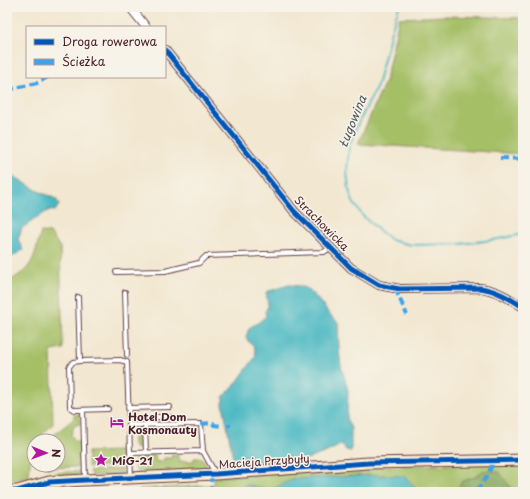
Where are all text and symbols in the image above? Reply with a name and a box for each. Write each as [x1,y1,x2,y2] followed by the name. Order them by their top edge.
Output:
[26,26,166,78] legend
[62,32,158,50] text: Droga rowerowa
[62,52,106,70] text: Ścieżka
[334,92,371,149] water label: Ługowina
[291,192,353,254] street label: Strachowicka
[128,408,197,438] place label: Hotel Dom Kosmonauty
[109,414,125,430] hotel icon: Hotel Dom Kosmonauty
[26,433,66,473] north arrow
[48,449,65,458] text: N
[218,449,310,473] street label: Macieja Przybyły
[93,452,109,468] place icon: MiG-21
[112,452,153,469] place label: MiG-21

